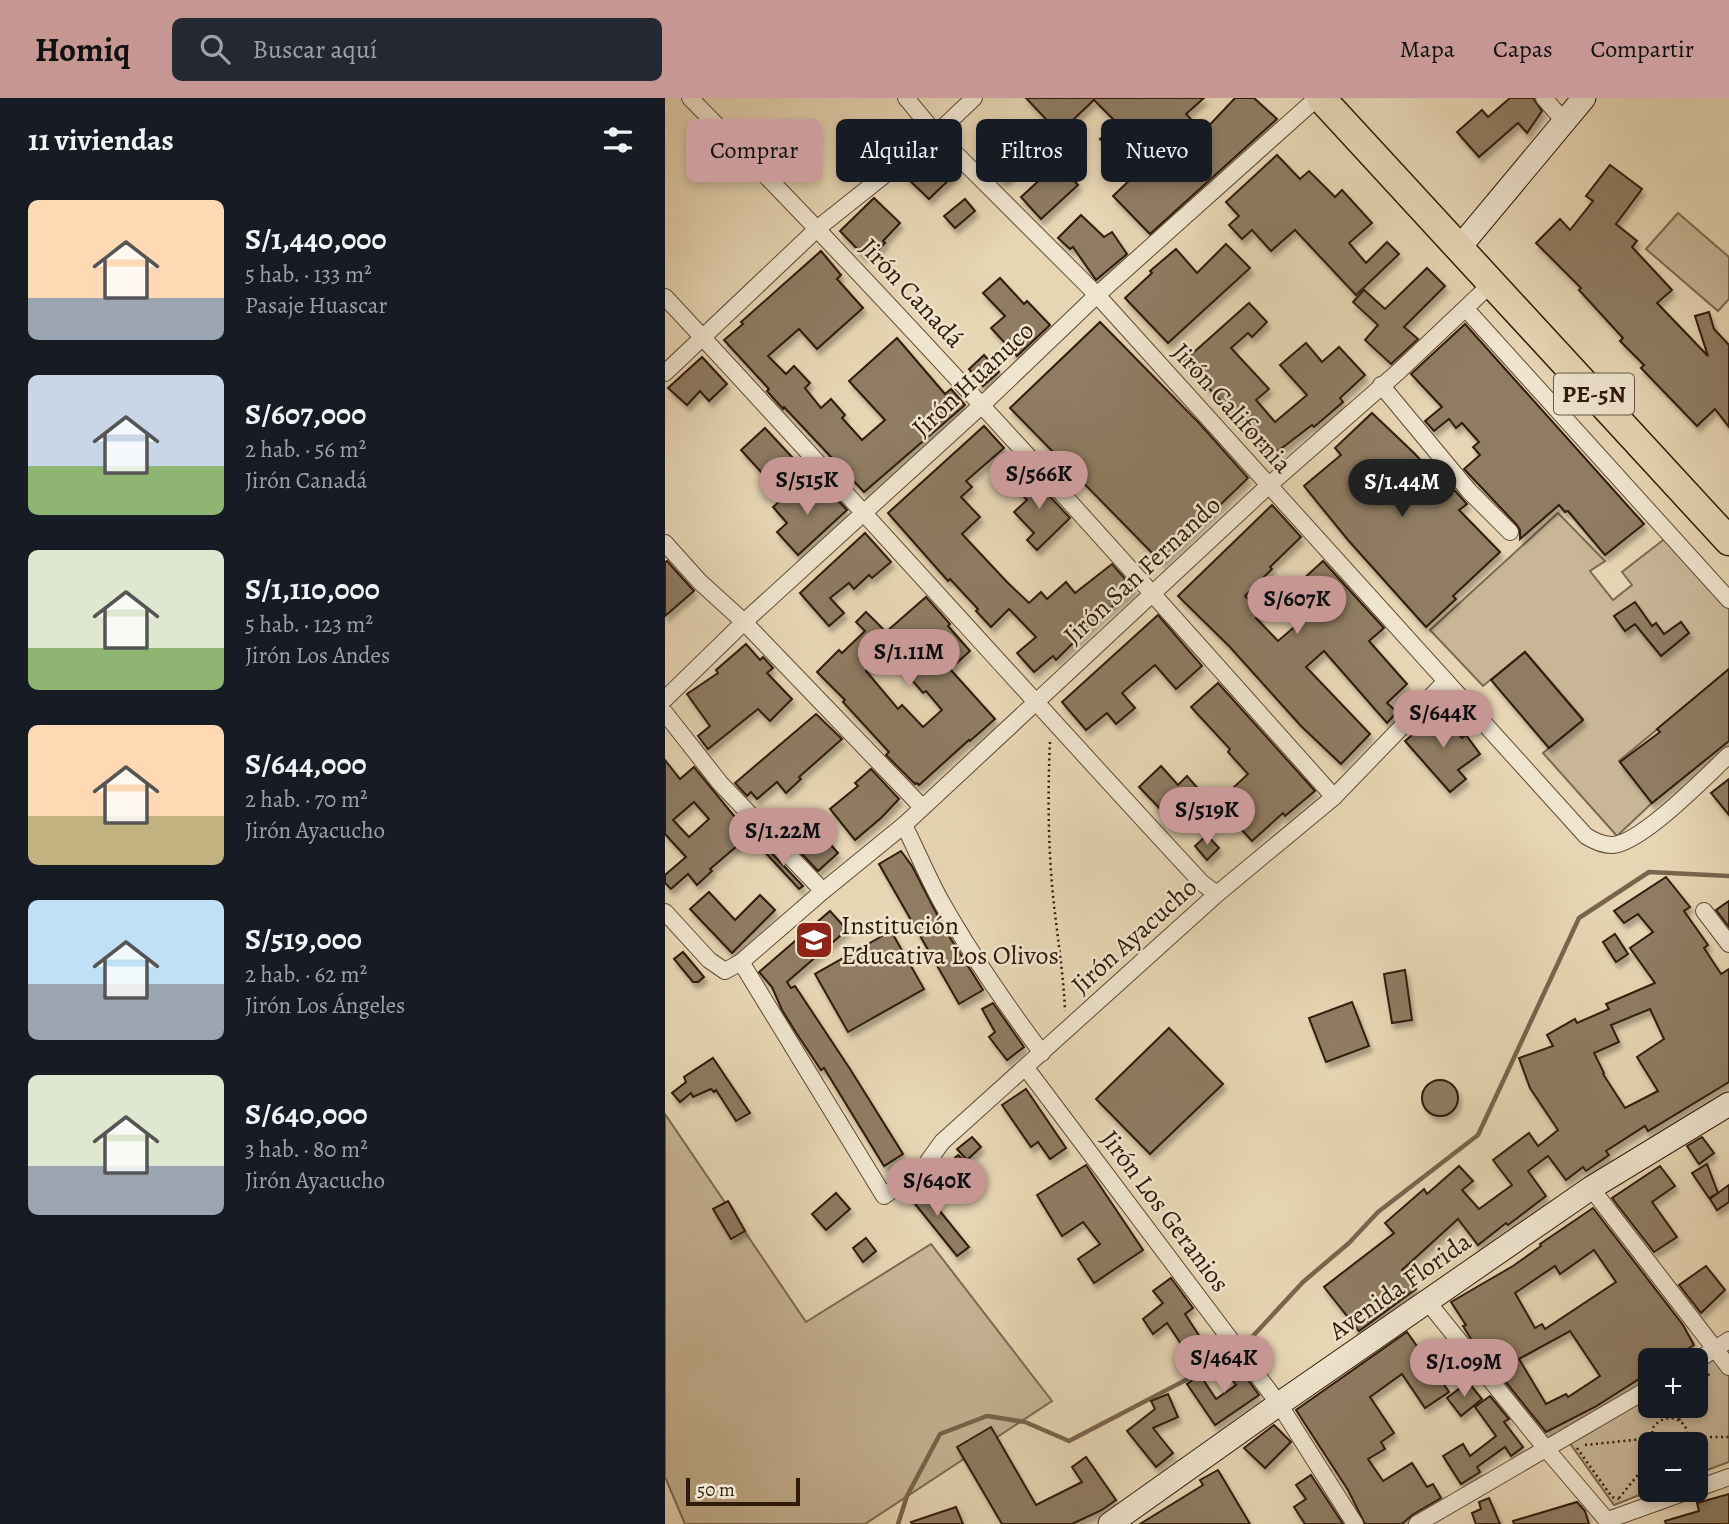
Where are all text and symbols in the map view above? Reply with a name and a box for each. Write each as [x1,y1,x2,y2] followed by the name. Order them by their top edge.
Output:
[172,18,662,81] search box
[35,27,130,72] text: Homiq
[196,30,234,68] icon: search
[252,32,377,67] text: Buscar aquí
[1400,33,1455,65] text: Mapa
[1493,33,1553,65] text: Capas
[1591,33,1694,65] text: Compartir
[686,119,822,182] chip: Comprar
[836,119,962,182] chip: Alquilar
[976,119,1087,182] chip: Filtros
[1101,119,1212,182] chip: Nuevo
[28,120,174,160] text: 11 viviendas
[599,121,637,159] icon: filters
[245,219,386,259] text: S/1,440,000
[84,228,168,312] icon: home
[852,231,972,355] street label: Jirón Canadá
[245,259,372,290] text: 5 hab. · 133 m²
[245,290,387,321] text: Pasaje Huascar
[904,313,1042,445] street label: Jirón Huanuco
[1164,335,1300,481] street label: Jirón California
[1554,374,1634,414] road number: PE-5N
[245,394,366,434] text: S/607,000
[84,403,168,487] icon: home
[245,434,366,465] text: 2 hab. · 56 m²
[982,452,1096,511] pin: S/566K
[750,458,864,517] pin: S/515K
[1006,458,1072,489] text: S/566K
[1337,460,1467,519] pin: S/1.44M
[776,464,838,495] text: S/515K
[245,465,367,496] text: Jirón Canadá
[1364,466,1440,497] text: S/1.44M
[1056,488,1228,652] street label: Jirón San Fernando
[245,569,380,609] text: S/1,110,000
[1240,576,1354,636] pin: S/607K
[84,578,168,662] icon: home
[1263,583,1331,614] text: S/607K
[245,609,373,640] text: 5 hab. · 123 m²
[844,630,974,689] pin: S/1.11M
[874,636,944,667] text: S/1.11M
[245,640,390,671] text: Jirón Los Andes
[1386,690,1500,750] pin: S/644K
[1409,697,1477,728] text: S/644K
[245,744,367,784] text: S/644,000
[84,753,168,837] icon: home
[245,784,368,815] text: 2 hab. · 70 m²
[1150,788,1264,847] pin: S/519K
[1175,794,1239,825] text: S/519K
[718,808,848,868] pin: S/1.22M
[245,815,385,846] text: Jirón Ayacucho
[745,815,821,846] text: S/1.22M
[1063,870,1205,1002] street label: Jirón Ayacucho
[841,908,1059,973] place label: Institución Educativa Los Olivos
[245,919,362,959] text: S/519,000
[793,919,835,961] school or university icon: Institución Educativa Los Olivos
[84,928,168,1012] icon: home
[245,959,367,990] text: 2 hab. · 62 m²
[245,990,405,1021] text: Jirón Los Ángeles
[245,1094,368,1134] text: S/640,000
[84,1103,168,1187] icon: home
[1093,1123,1237,1299] street label: Jirón Los Geranios
[245,1134,368,1165] text: 3 hab. · 80 m²
[880,1158,994,1218] pin: S/640K
[245,1165,385,1196] text: Jirón Ayacucho
[903,1165,971,1196] text: S/640K
[1321,1224,1478,1349] street label: Avenida Florida
[1167,1336,1281,1395] pin: S/464K
[1399,1340,1529,1399] pin: S/1.09M
[1190,1342,1258,1373] text: S/464K
[1426,1346,1502,1377] text: S/1.09M
[1638,1348,1708,1502] map controls
[1638,1348,1708,1418] button: +
[1638,1432,1708,1502] button: −
[686,1475,800,1507] scale bar
[697,1477,735,1503] text: 50 m

